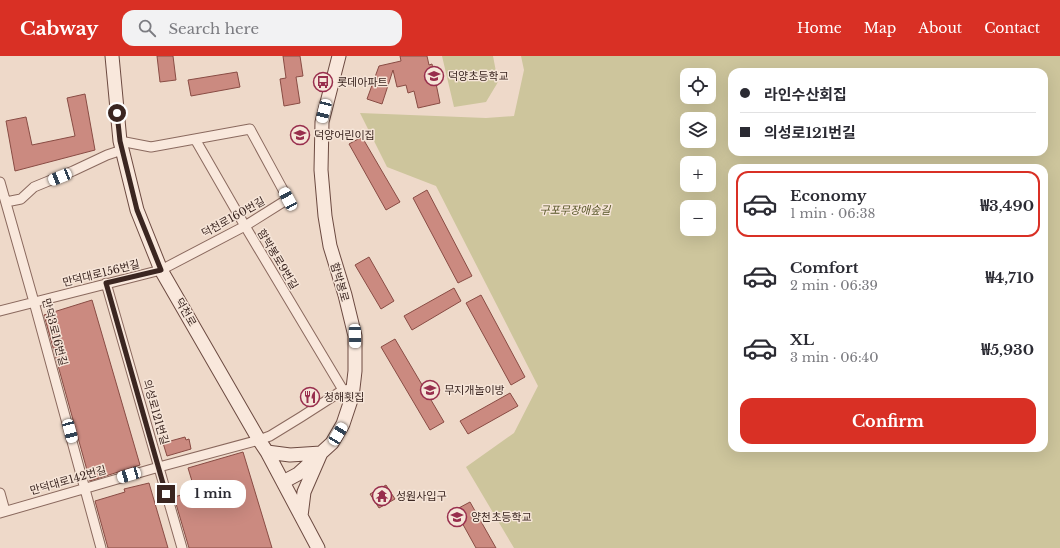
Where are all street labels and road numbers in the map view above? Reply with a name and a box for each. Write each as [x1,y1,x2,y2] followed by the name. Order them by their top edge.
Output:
[199,194,267,240] street label: 덕천로160번길
[255,226,301,292] street label: 함박봉로9번길
[61,257,141,289] street label: 만덕대로156번길
[328,261,352,303] street label: 함박봉로
[172,295,200,329] street label: 덕천로
[39,297,71,367] street label: 만덕3로16번길
[140,378,172,446] street label: 의성로121번길
[28,462,108,498] street label: 만덕대로142번길

